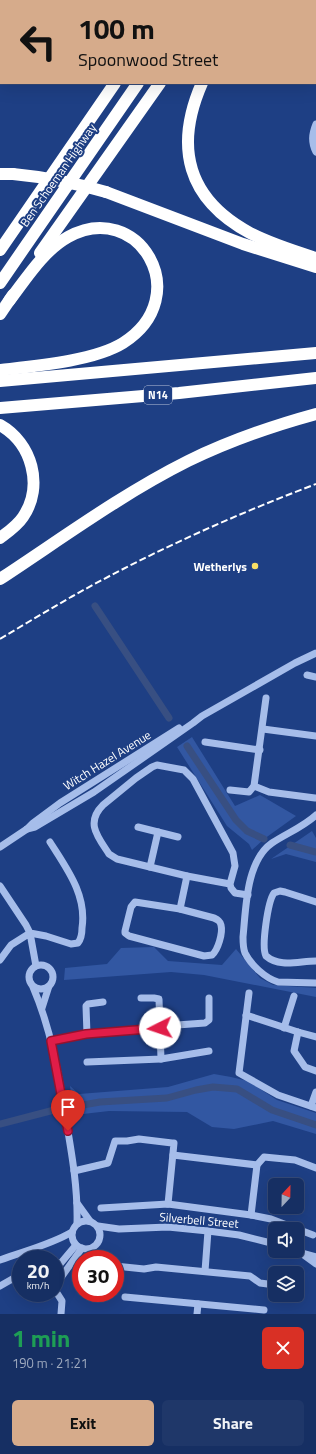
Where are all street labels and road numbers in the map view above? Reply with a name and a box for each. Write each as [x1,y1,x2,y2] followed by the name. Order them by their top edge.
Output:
[15,119,101,231] street label: Ben Schoeman Highway
[144,386,172,404] road number: N14
[59,725,155,795] street label: Witch Hazel Avenue
[159,1207,240,1233] street label: Silverbell Street

